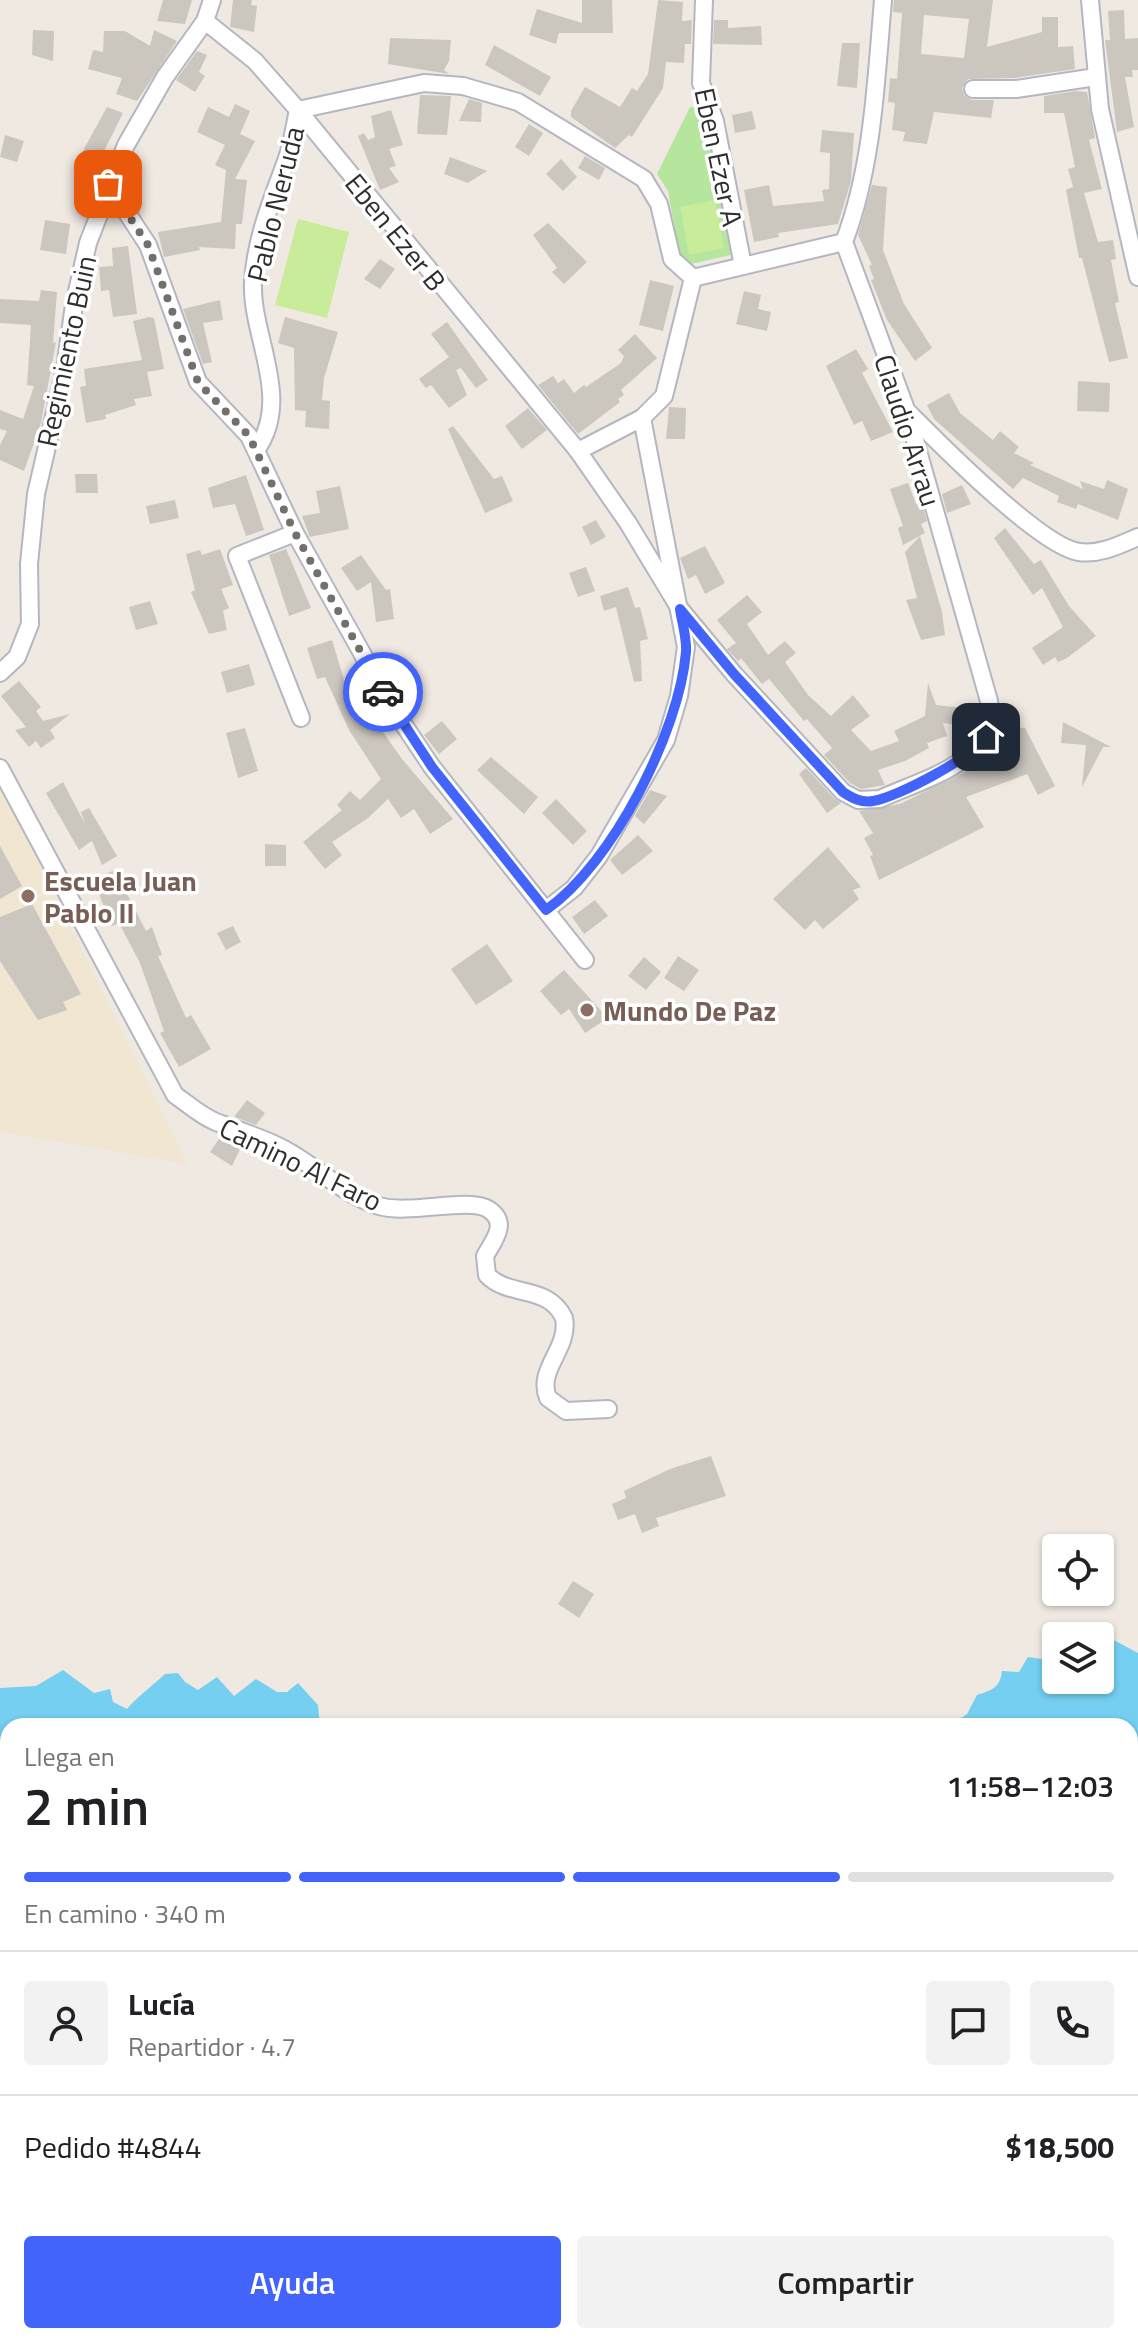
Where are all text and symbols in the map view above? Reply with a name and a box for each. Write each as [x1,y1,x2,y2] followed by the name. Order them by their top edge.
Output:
[683,84,755,230] street label: Eben Ezer A
[235,122,315,286] street label: Pablo Neruda
[74,150,142,218] pin
[86,162,130,206] icon: bag
[335,164,457,300] street label: Eben Ezer B
[25,251,107,451] street label: Regimiento Buin
[863,348,953,512] street label: Claudio Arrau
[343,652,423,732] courier
[361,670,405,714] icon: car
[952,703,1020,771] pin
[964,715,1008,759] icon: home
[44,859,197,934] place label: Escuela Juan Pablo II
[19,887,37,905] marker: Escuela Juan Pablo II
[603,989,776,1032] place label: Mundo De Paz
[578,1001,596,1019] marker: Mundo De Paz
[212,1106,390,1222] street label: Camino Al Faro
[1042,1534,1114,1694] map controls
[1042,1534,1114,1606] button: locate
[1042,1622,1114,1694] button: layers
[24,1737,115,1776] text: Llega en
[947,1763,1114,1809] text: 11:58–12:03
[24,1766,149,1845] text: 2 min
[24,1894,226,1933] text: En camino · 340 m
[24,1981,108,2065] button: person
[128,1981,195,2027] text: Lucía
[926,1981,1010,2065] button: chat
[1030,1981,1114,2065] button: phone
[128,2027,296,2066] text: Repartidor · 4.7
[24,2124,202,2170] text: Pedido #4844
[1005,2124,1114,2170] text: $18,500
[24,2236,561,2328] button: Ayuda
[577,2236,1114,2328] button: Compartir

